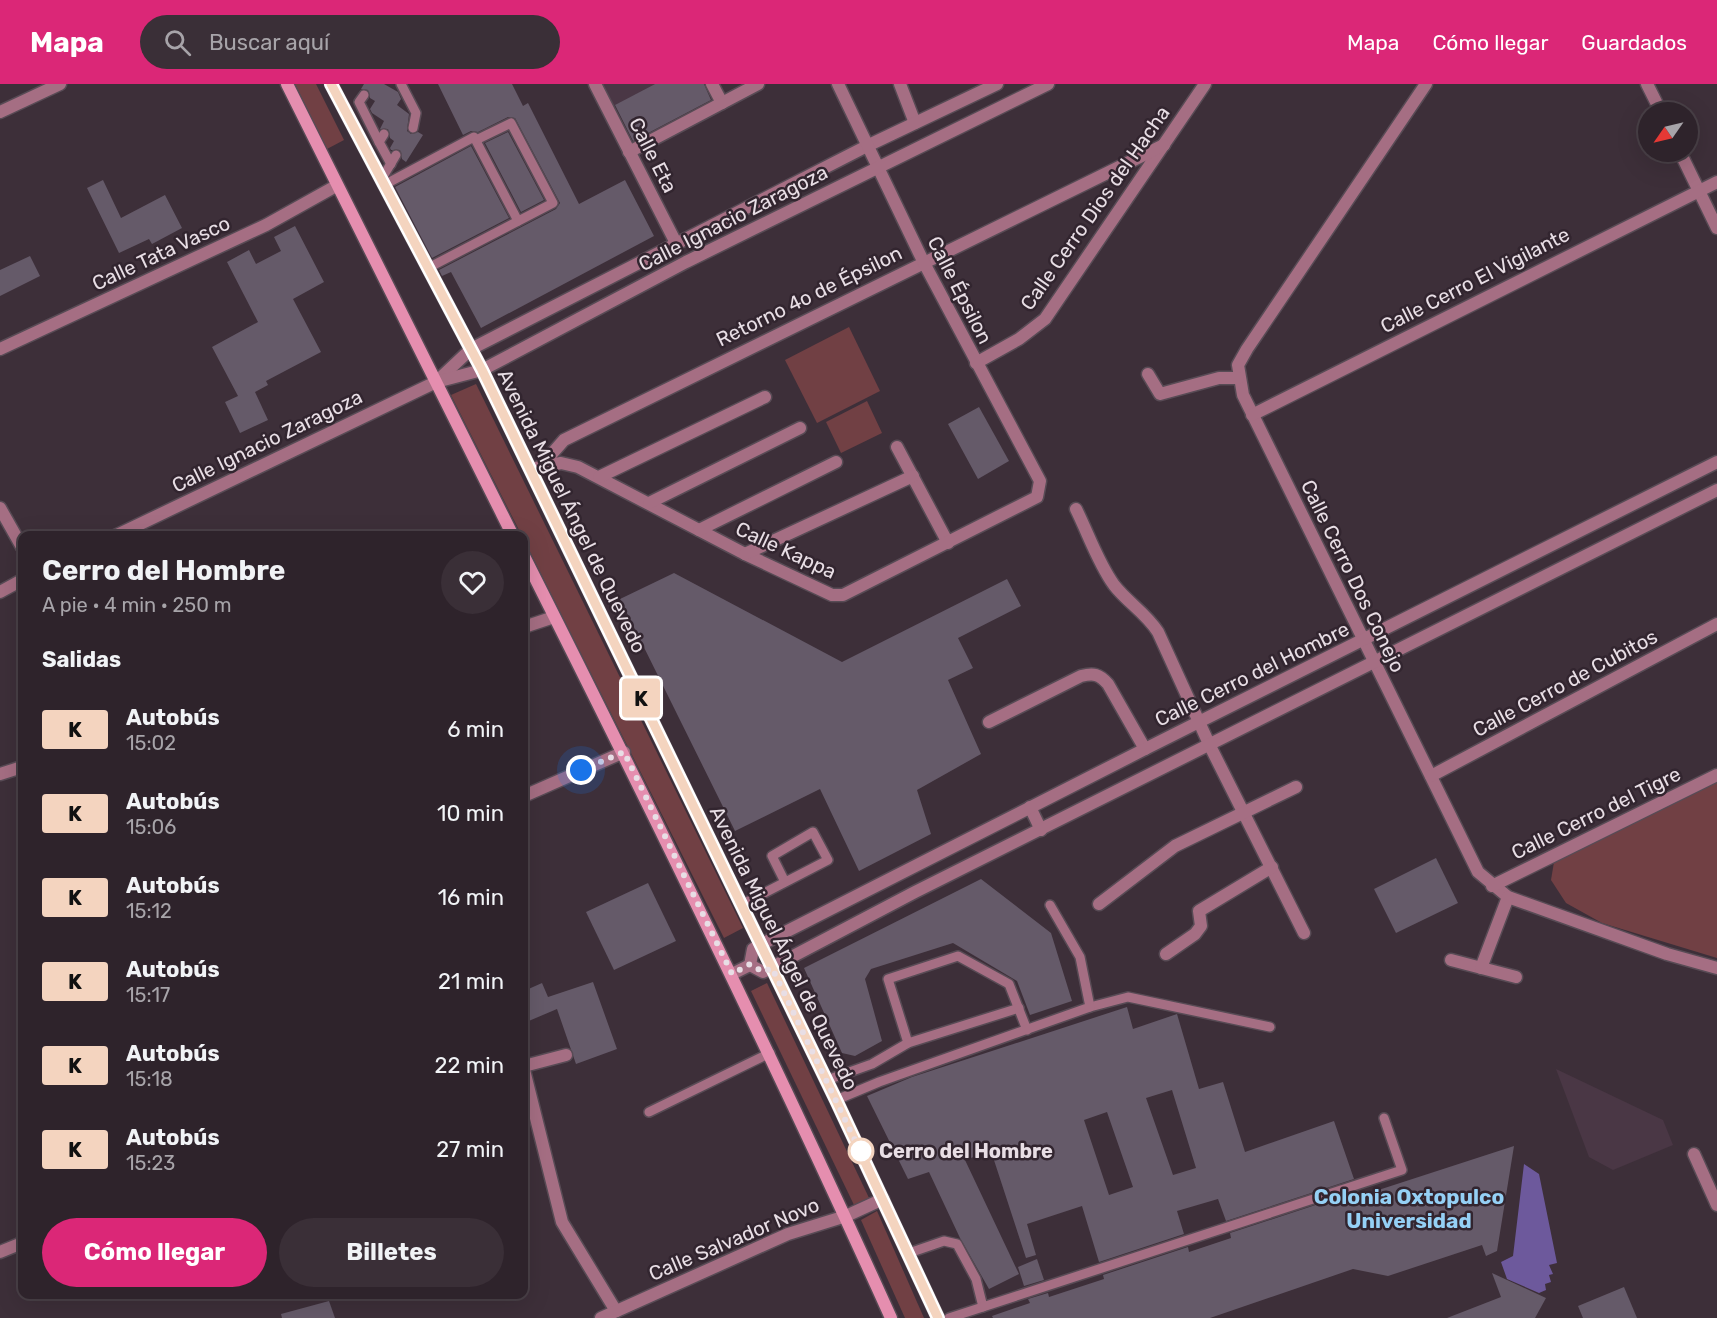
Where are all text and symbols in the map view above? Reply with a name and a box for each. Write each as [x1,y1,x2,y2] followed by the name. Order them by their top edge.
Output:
[140,15,560,69] search box
[30,26,104,59] text: Mapa
[161,26,194,59] icon: search
[209,29,329,56] text: Buscar aquí
[1347,30,1399,55] text: Mapa
[1432,30,1548,55] text: Cómo llegar
[1581,30,1687,55] text: Guardados
[1015,101,1175,315] street label: Calle Cerro Dios del Hacha
[1638,102,1698,162] north arrow
[1638,102,1698,162] map controls
[624,113,682,197] street label: Calle Eta
[634,160,832,276] street label: Calle Ignacio Zaragoza
[88,211,234,295] street label: Calle Tata Vasco
[1376,222,1574,338] street label: Calle Cerro El Vigilante
[923,232,997,348] street label: Calle Épsilon
[712,241,906,351] street label: Retorno 4o de Épsilon
[493,365,651,657] street label: Avenida Miguel Ángel de Quevedo
[168,384,366,498] street label: Calle Ignacio Zaragoza
[1296,476,1410,676] street label: Calle Cerro Dos Conejo
[732,516,840,584] street label: Calle Kappa
[441,551,504,614] button: heart
[42,554,285,587] text: Cerro del Hombre
[42,593,232,617] text: A pie · 4 min · 250 m
[1151,617,1353,731] street label: Calle Cerro del Hombre
[1469,624,1661,742] street label: Calle Cerro de Cubitos
[42,646,121,673] text: Salidas
[622,678,660,718] line badge: K
[634,686,648,711] text: K
[126,704,220,731] text: Autobús
[447,716,504,743] text: 6 min
[68,717,82,742] text: K
[126,731,176,755] text: 15:02
[566,755,596,785] your location
[1507,762,1685,864] street label: Calle Cerro del Tigre
[126,788,220,815] text: Autobús
[437,800,504,827] text: 10 min
[68,801,82,826] text: K
[705,802,863,1094] street label: Avenida Miguel Ángel de Quevedo
[126,815,176,839] text: 15:06
[126,872,220,899] text: Autobús
[438,884,504,911] text: 16 min
[68,885,82,910] text: K
[126,899,172,923] text: 15:12
[126,956,220,983] text: Autobús
[438,968,504,995] text: 21 min
[68,969,82,994] text: K
[126,983,170,1007] text: 15:17
[126,1040,220,1067] text: Autobús
[435,1052,504,1079] text: 22 min
[68,1053,82,1078] text: K
[126,1067,173,1091] text: 15:18
[126,1124,220,1151] text: Autobús
[436,1136,504,1163] text: 27 min
[68,1137,82,1162] text: K
[848,1138,874,1164] marker: Cerro del Hombre
[879,1139,1053,1163] place label: Cerro del Hombre
[126,1151,175,1175] text: 15:23
[1314,1184,1504,1233] district label: Colonia Oxtopulco Universidad
[645,1192,823,1286] street label: Calle Salvador Novo
[42,1218,267,1287] button: Cómo llegar
[279,1218,504,1287] button: Billetes

